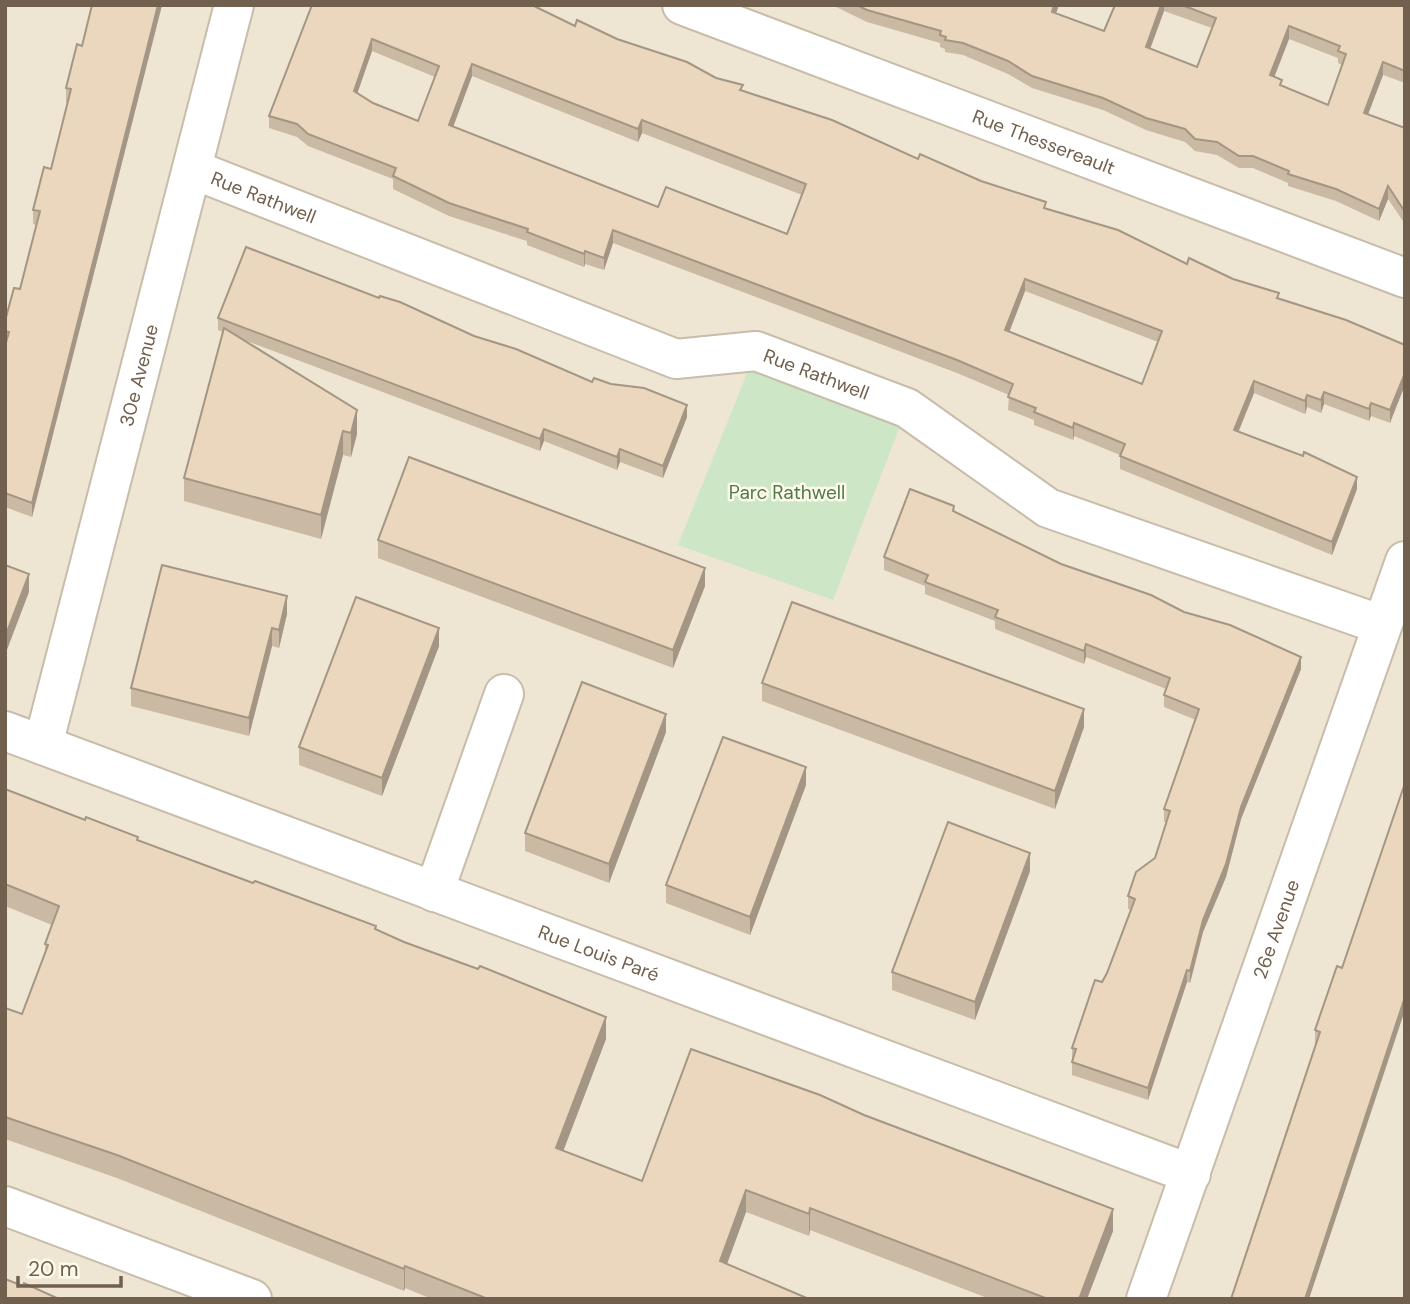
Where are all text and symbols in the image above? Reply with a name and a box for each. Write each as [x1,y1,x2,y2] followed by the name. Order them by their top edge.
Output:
[969,104,1119,180] street label: Rue Thessereault
[207,166,320,230] street label: Rue Rathwell
[114,321,164,429] street label: 30e Avenue
[760,343,873,406] street label: Rue Rathwell
[729,480,845,505] park label: Parc Rathwell
[1247,876,1305,982] street label: 26e Avenue
[535,919,663,987] street label: Rue Louis Paré
[18,1244,121,1288] scale bar
[28,1255,79,1283] text: 20 m

